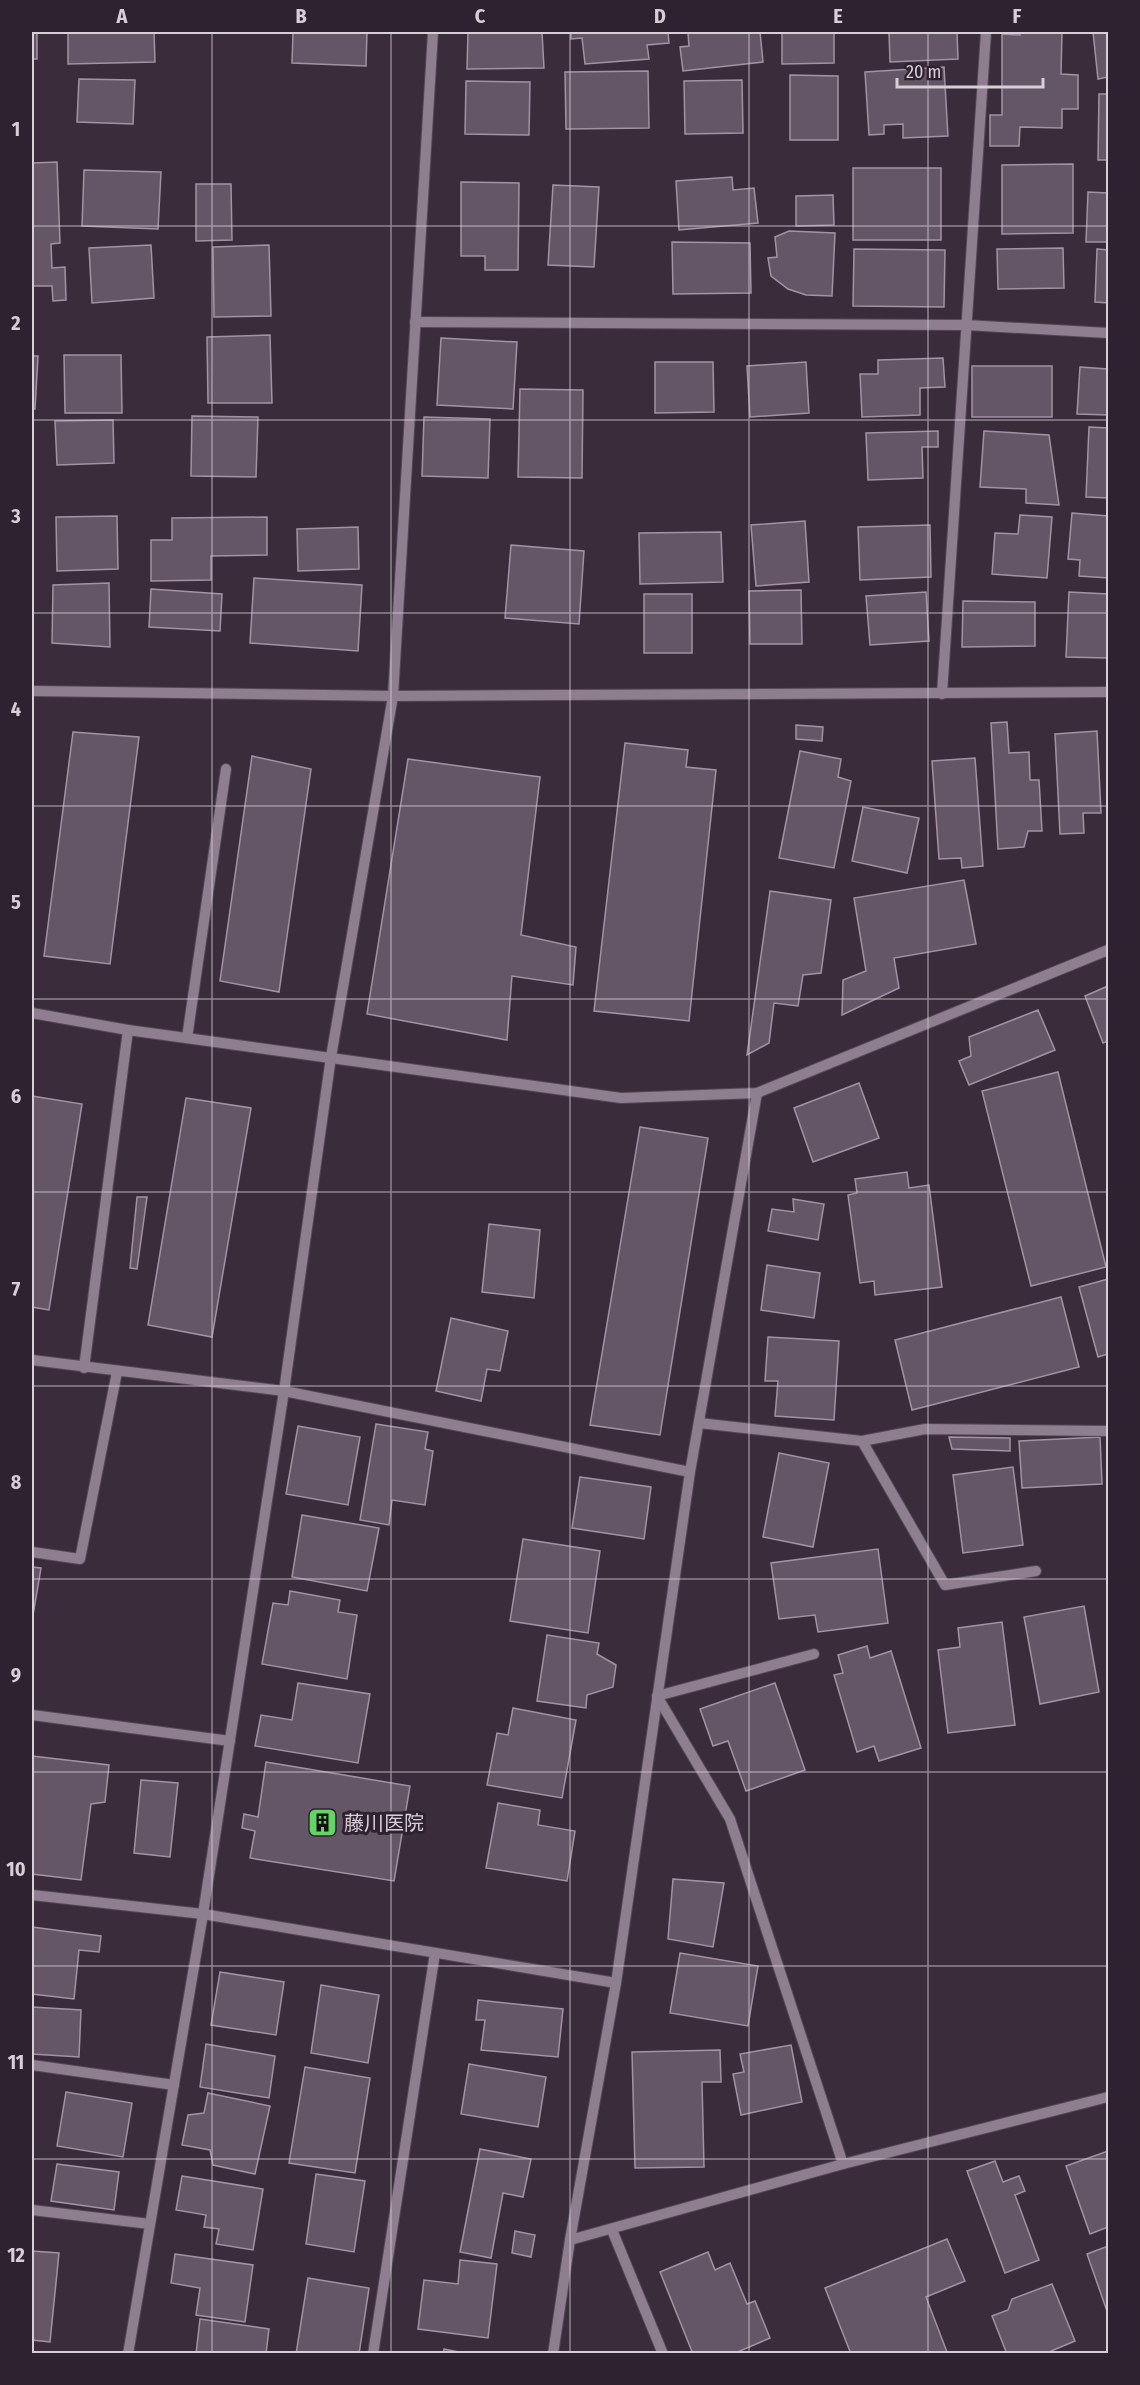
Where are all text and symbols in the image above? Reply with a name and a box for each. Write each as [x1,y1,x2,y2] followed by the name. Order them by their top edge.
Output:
[116,4,129,28] text: A
[295,4,307,28] text: B
[475,4,486,28] text: C
[654,4,666,28] text: D
[833,4,843,28] text: E
[1013,4,1022,28] text: F
[897,51,1042,89] scale bar
[906,61,941,83] text: 20 m
[12,117,20,141] text: 1
[10,311,21,335] text: 2
[10,504,21,528] text: 3
[11,697,21,721] text: 4
[11,890,21,914] text: 5
[11,1084,21,1108] text: 6
[12,1277,21,1301] text: 7
[11,1470,22,1494] text: 8
[11,1663,21,1687] text: 9
[307,1807,339,1839] building icon: 藤川医院
[344,1811,424,1835] place label: 藤川医院
[6,1857,26,1881] text: 10
[8,2050,24,2074] text: 11
[7,2243,25,2267] text: 12

